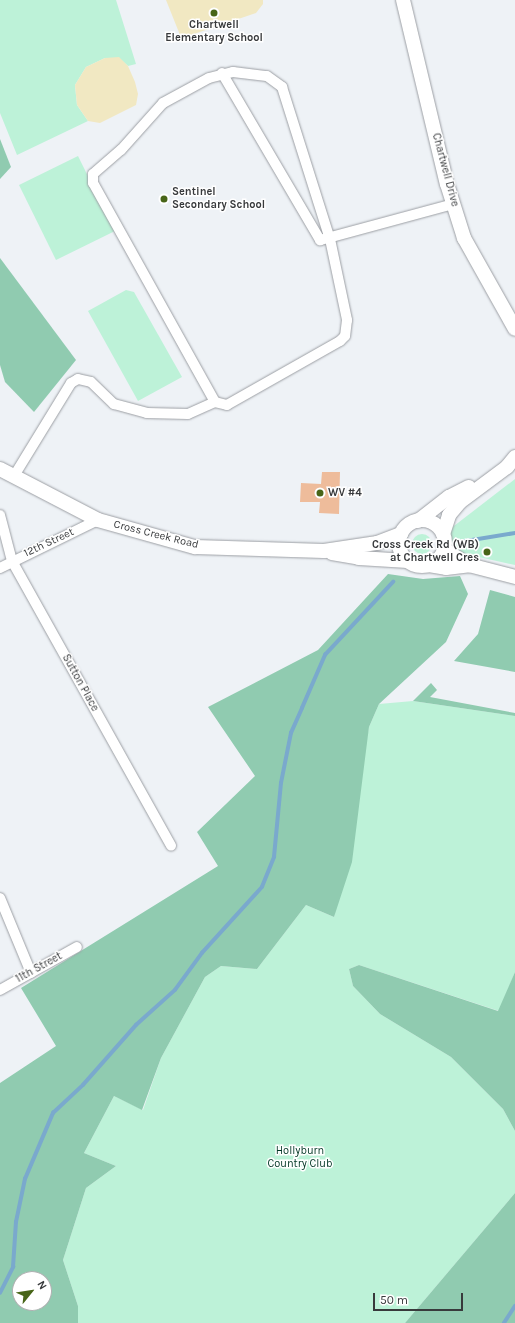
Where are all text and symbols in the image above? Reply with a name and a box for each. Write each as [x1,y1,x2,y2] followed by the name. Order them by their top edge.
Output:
[209,8,219,18] marker: Chartwell Elementary School
[165,19,263,45] place label: Chartwell Elementary School
[429,132,461,208] street label: Chartwell Drive
[172,186,265,212] place label: Sentinel Secondary School
[159,194,169,204] marker: Sentinel Secondary School
[328,486,362,500] place label: WV #4
[315,488,325,498] marker: WV #4
[112,518,200,552] street label: Cross Creek Road
[22,526,76,560] street label: 12th Street
[372,539,479,565] place label: Cross Creek Rd (WB) at Chartwell Cres
[482,547,492,557] marker: Cross Creek Rd (WB) at Chartwell Cres
[59,652,101,714] street label: Sutton Place
[14,950,64,986] street label: 11th Street
[268,1145,332,1171] park label: Hollyburn Country Club
[12,1271,52,1311] north arrow
[34,1279,50,1292] text: N
[375,1285,465,1311] scale bar
[380,1293,408,1307] text: 50 m

